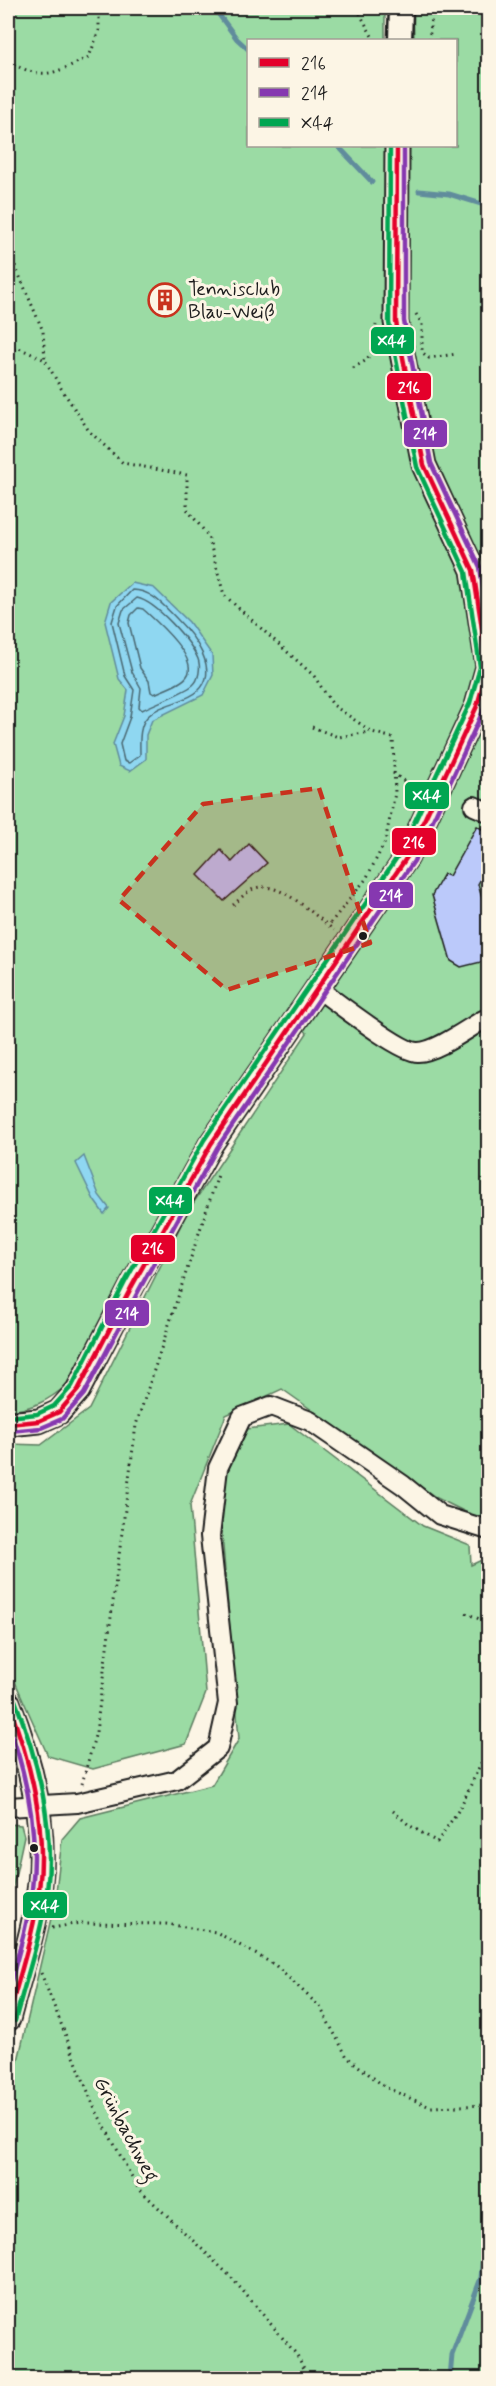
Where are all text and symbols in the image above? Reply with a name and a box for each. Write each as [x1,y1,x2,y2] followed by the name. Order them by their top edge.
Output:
[247,39,457,147] legend
[301,52,326,76] text: 216
[301,82,329,106] text: 214
[301,112,334,136] text: X44
[188,276,280,326] place label: Tennisclub Blau-Weiß
[147,282,183,318] building icon: Tennisclub Blau-Weiß
[370,326,415,355] line badge: X44
[377,331,407,352] text: X44
[386,372,432,401] line badge: 216
[398,378,421,399] text: 216
[403,419,448,448] line badge: 214
[413,424,438,445] text: 214
[404,781,450,810] line badge: X44
[412,786,442,807] text: X44
[391,827,437,856] line badge: 216
[403,833,426,854] text: 216
[368,881,414,909] line badge: 214
[379,886,404,907] text: 214
[357,930,369,942] unlabelled marker
[148,1186,193,1215] line badge: X44
[155,1191,185,1212] text: X44
[130,1234,176,1263] line badge: 216
[142,1239,165,1260] text: 216
[104,1299,150,1327] line badge: 214
[115,1304,140,1325] text: 214
[28,1842,40,1854] unlabelled marker
[22,1891,68,1919] line badge: X44
[30,1896,60,1917] text: X44
[85,2072,165,2188] street label: Grünbachweg

